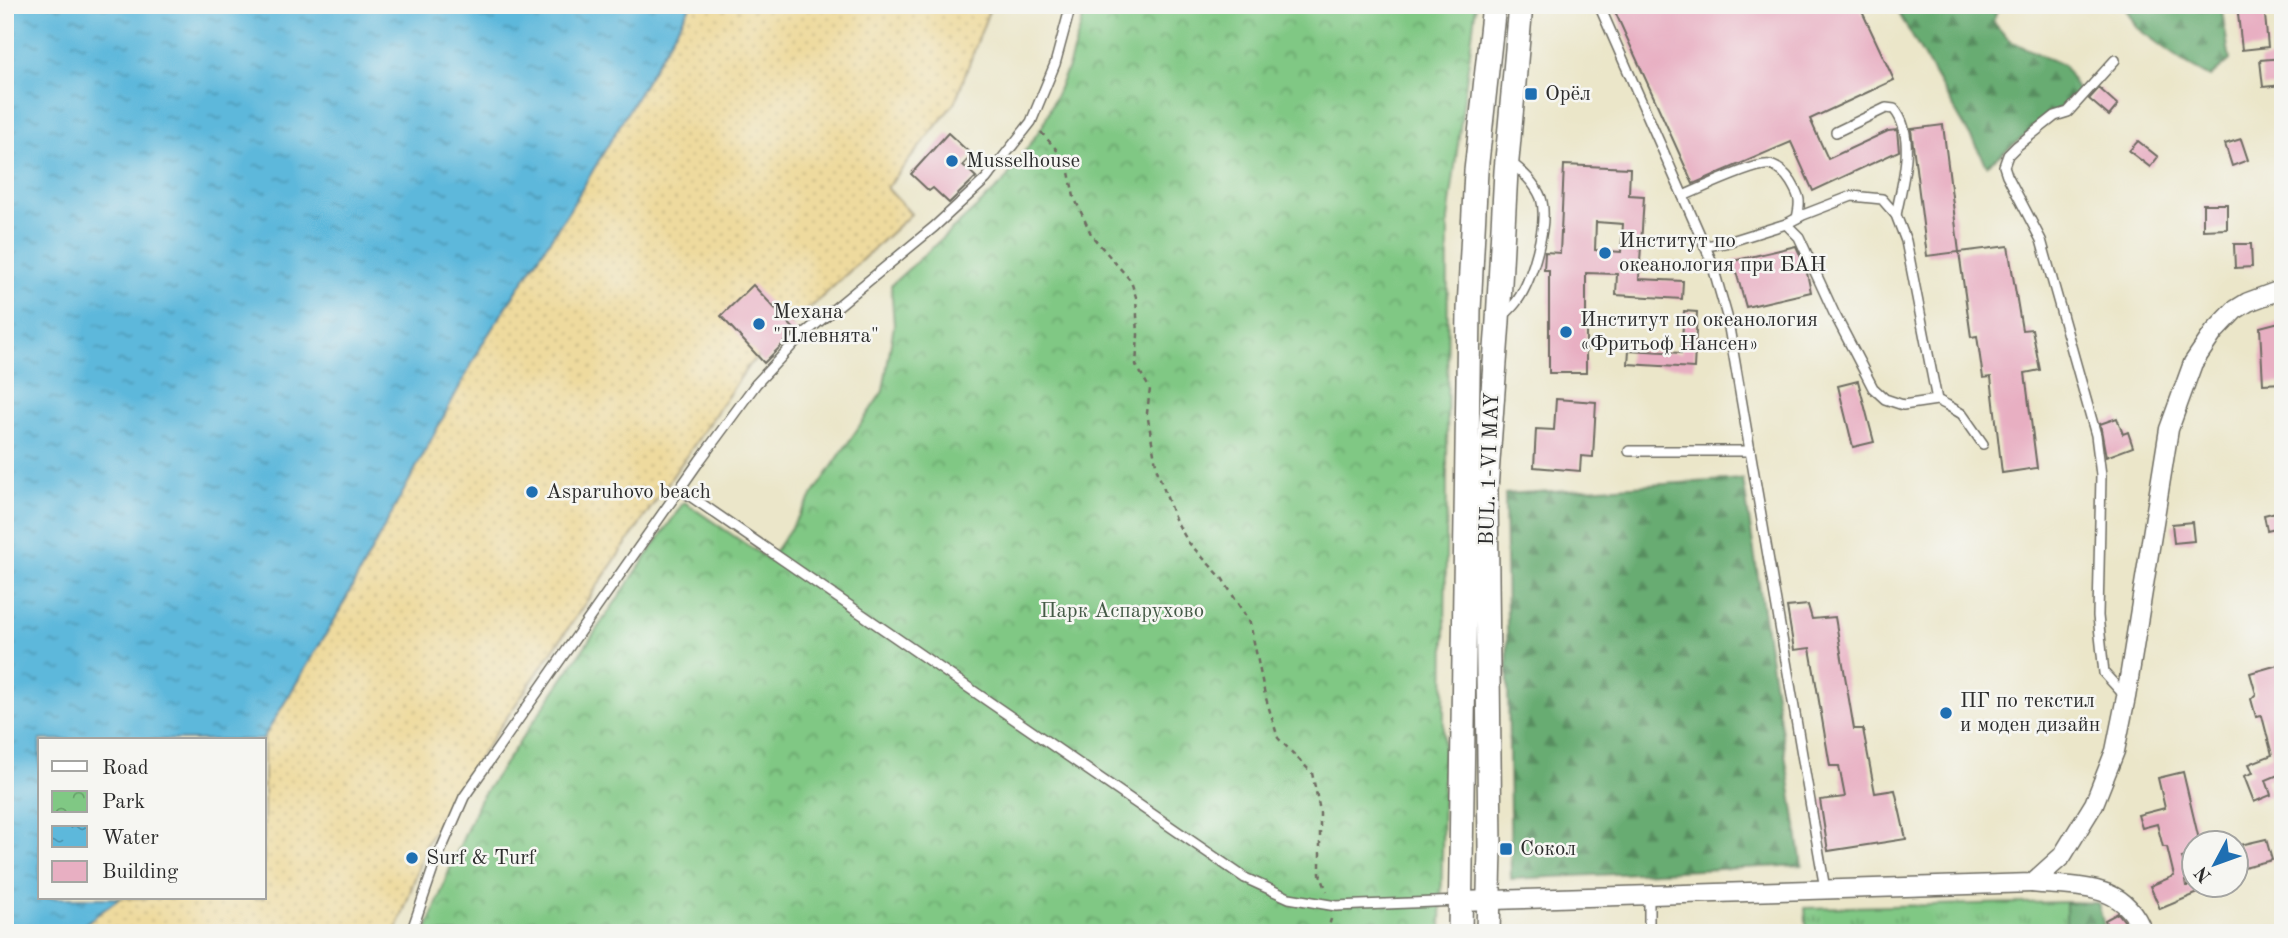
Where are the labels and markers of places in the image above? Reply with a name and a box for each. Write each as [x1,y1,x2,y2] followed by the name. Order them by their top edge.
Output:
[1545,84,1591,105] place label: Орёл
[1523,86,1539,102] marker: Орёл
[966,151,1080,172] place label: Musselhouse
[944,153,960,169] marker: Musselhouse
[1619,231,1826,276] place label: Институт по океанология при БАН
[1597,245,1613,261] marker: Институт по океанология при БАН
[773,302,879,347] place label: Механа "Плевнята"
[1580,310,1818,355] place label: Институт по океанология «Фритьоф Нансен»
[751,316,767,332] marker: Механа "Плевнята"
[1558,324,1574,340] marker: Институт по океанология «Фритьоф Нансен»
[546,482,711,503] place label: Asparuhovo beach
[524,484,540,500] marker: Asparuhovo beach
[1960,691,2100,736] place label: ПГ по текстил и моден дизайн
[1938,705,1954,721] marker: ПГ по текстил и моден дизайн
[1520,839,1576,860] place label: Сокол
[1498,841,1514,857] marker: Сокол
[426,848,537,869] place label: Surf & Turf
[404,850,420,866] marker: Surf & Turf

